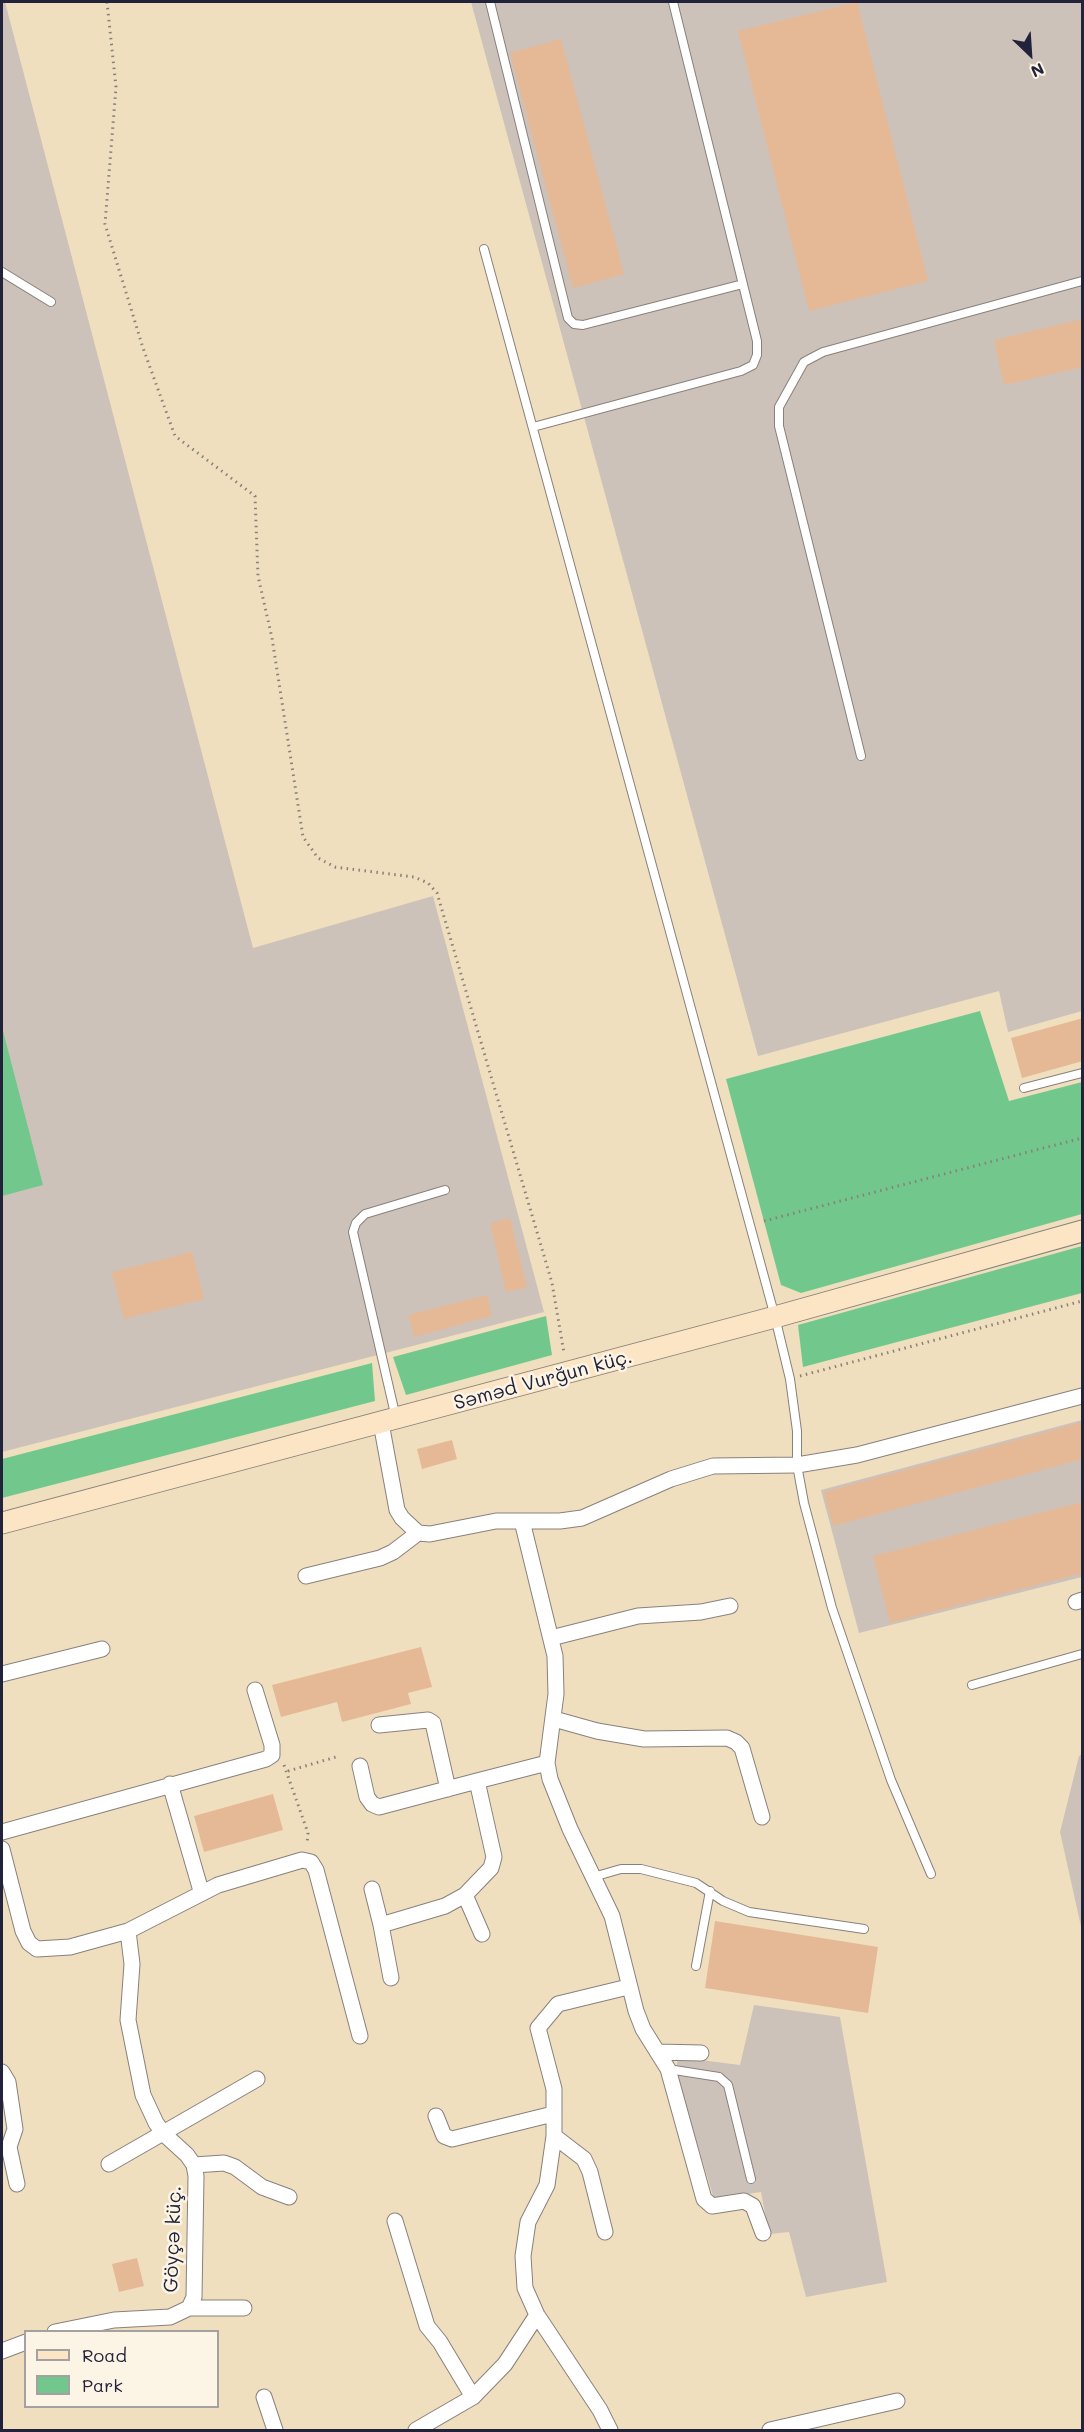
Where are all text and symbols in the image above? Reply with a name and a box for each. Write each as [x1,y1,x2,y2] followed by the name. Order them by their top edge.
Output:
[1000,24,1060,84] north arrow
[1028,59,1048,83] text: N
[451,1345,635,1415] street label: Səməd Vurğun küç.
[159,2185,187,2293] street label: Göyçə küç.
[24,2330,219,2408] legend
[82,2343,127,2367] text: Road
[82,2373,123,2397] text: Park

